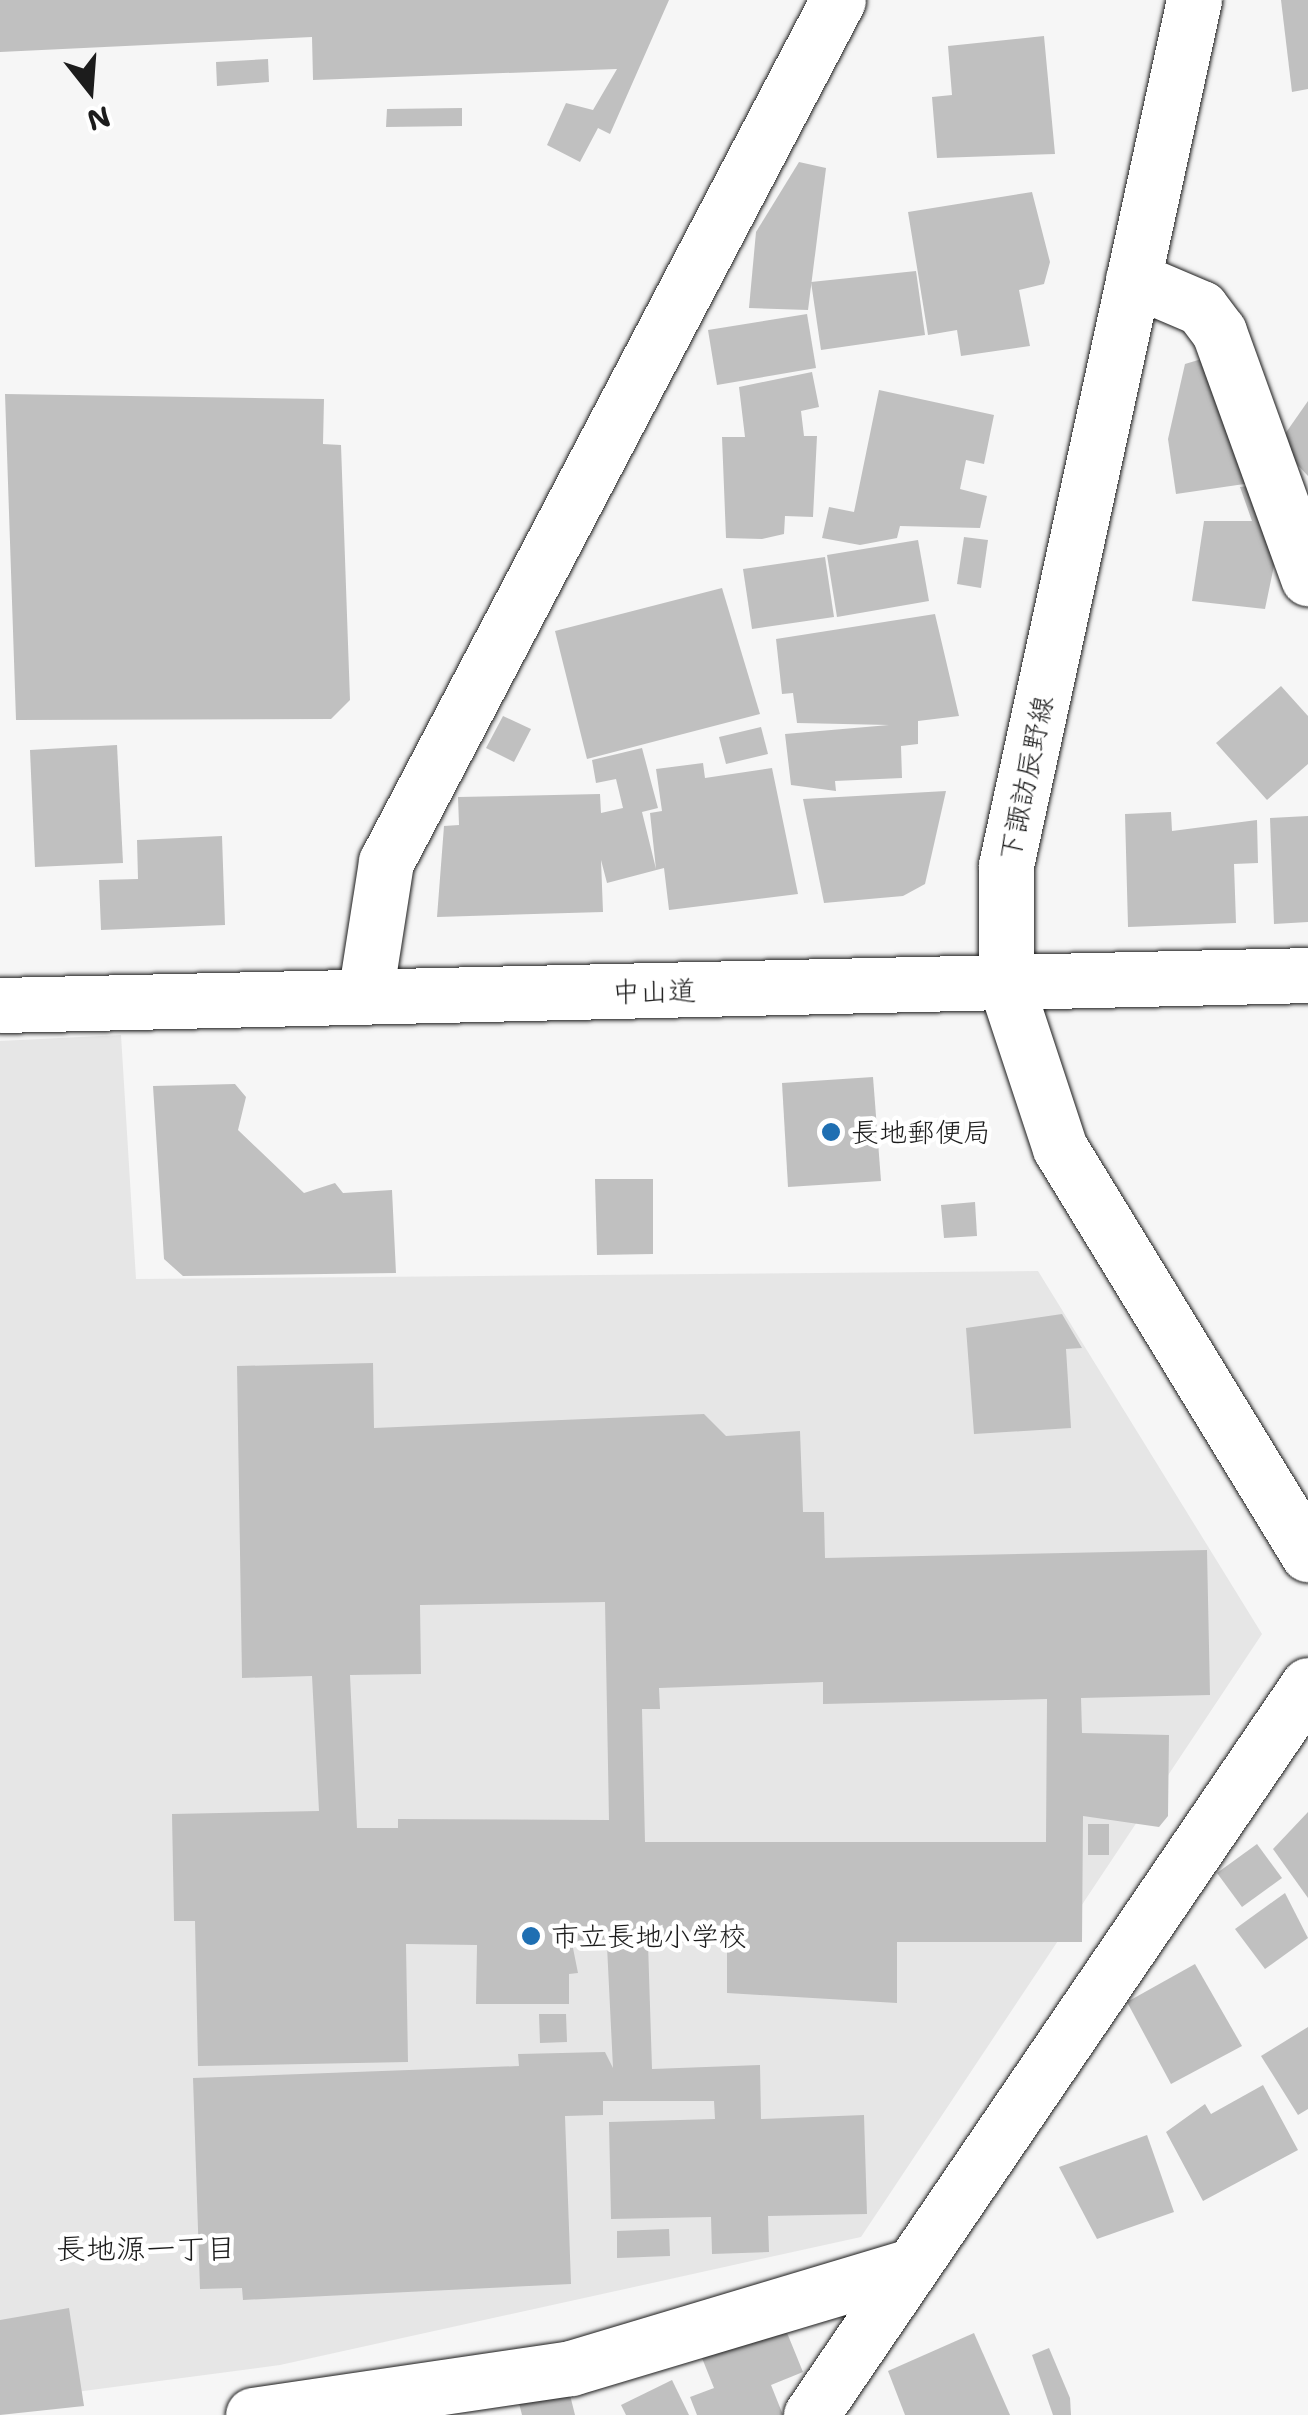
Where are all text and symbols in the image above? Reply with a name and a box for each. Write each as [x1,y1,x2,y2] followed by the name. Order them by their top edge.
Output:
[40,40,140,140] north arrow
[83,97,115,140] text: N
[992,692,1060,864] street label: 下諏訪辰野線
[612,973,696,1009] street label: 中山道
[851,1115,991,1149] place label: 長地郵便局
[820,1121,842,1143] marker: 長地郵便局
[551,1919,747,1953] place label: 市立長地小学校
[520,1925,542,1947] marker: 市立長地小学校
[56,2231,236,2267] district label: 長地源一丁目

